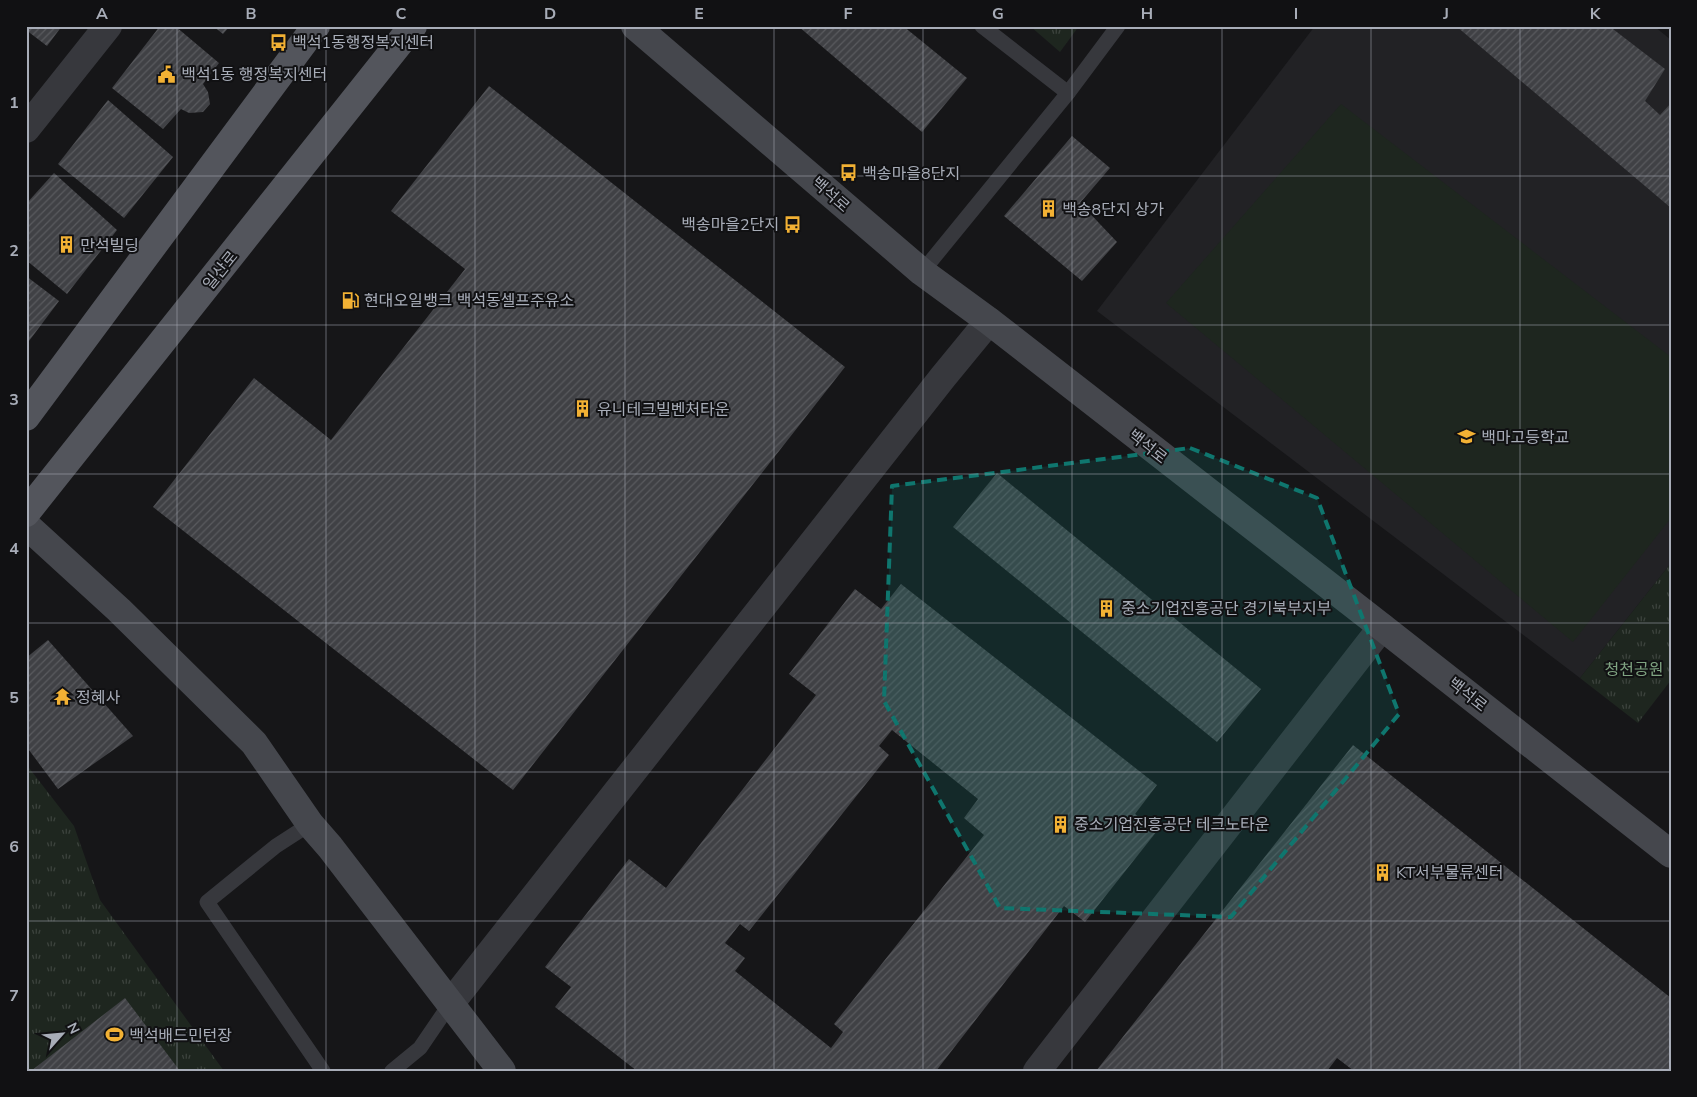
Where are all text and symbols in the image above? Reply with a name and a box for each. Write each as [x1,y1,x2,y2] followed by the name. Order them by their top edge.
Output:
[96,3,108,25] text: A
[245,3,257,25] text: B
[396,3,407,25] text: C
[544,3,556,25] text: D
[694,3,704,25] text: E
[844,3,853,25] text: F
[992,3,1004,25] text: G
[1141,3,1153,25] text: H
[1294,3,1298,25] text: I
[1442,3,1449,25] text: J
[1590,3,1602,25] text: K
[268,32,288,52] bus stop icon: 백석1동행정복지센터
[292,32,434,54] place label: 백석1동행정복지센터
[157,64,177,84] public building icon: 백석1동 행정복지센터
[181,64,327,86] place label: 백석1동 행정복지센터
[9,92,19,114] text: 1
[838,163,858,183] bus stop icon: 백송마을8단지
[862,163,960,185] place label: 백송마을8단지
[806,172,854,218] street label: 백석로
[1038,199,1058,219] building icon: 백송8단지 상가
[1062,199,1164,221] place label: 백송8단지 상가
[681,214,779,236] place label: 백송마을2단지
[783,214,803,234] bus stop icon: 백송마을2단지
[56,235,76,255] building icon: 만석빌딩
[80,235,139,257] place label: 만석빌딩
[9,240,19,262] text: 2
[198,246,243,295] street label: 일산로
[340,290,360,310] fuel station icon: 현대오일뱅크 백석동셀프주유소
[364,290,574,312] place label: 현대오일뱅크 백석동셀프주유소
[9,389,19,411] text: 3
[573,399,593,419] building icon: 유니테크빌벤처타운
[597,399,729,421] place label: 유니테크빌벤처타운
[1123,425,1172,469] street label: 백석로
[1457,427,1477,447] school or university icon: 백마고등학교
[1481,427,1569,449] place label: 백마고등학교
[9,538,19,560] text: 4
[1097,598,1117,618] building icon: 중소기업진흥공단 경기북부지부
[1121,598,1331,620] place label: 중소기업진흥공단 경기북부지부
[1605,659,1663,681] park label: 청천공원
[1443,673,1492,717] street label: 백석로
[9,687,19,709] text: 5
[52,687,72,707] temple icon: 정혜사
[76,687,120,709] place label: 정혜사
[1050,814,1070,834] building icon: 중소기업진흥공단 테크노타운
[1074,814,1269,836] place label: 중소기업진흥공단 테크노타운
[9,836,19,858] text: 6
[1372,862,1392,882] building icon: KT서부물류센터
[1396,862,1503,884] place label: KT서부물류센터
[9,985,19,1007] text: 7
[38,1010,88,1060] north arrow
[62,1019,84,1037] text: N
[105,1025,125,1045] sports icon: 백석배드민턴장
[129,1025,232,1047] place label: 백석배드민턴장

